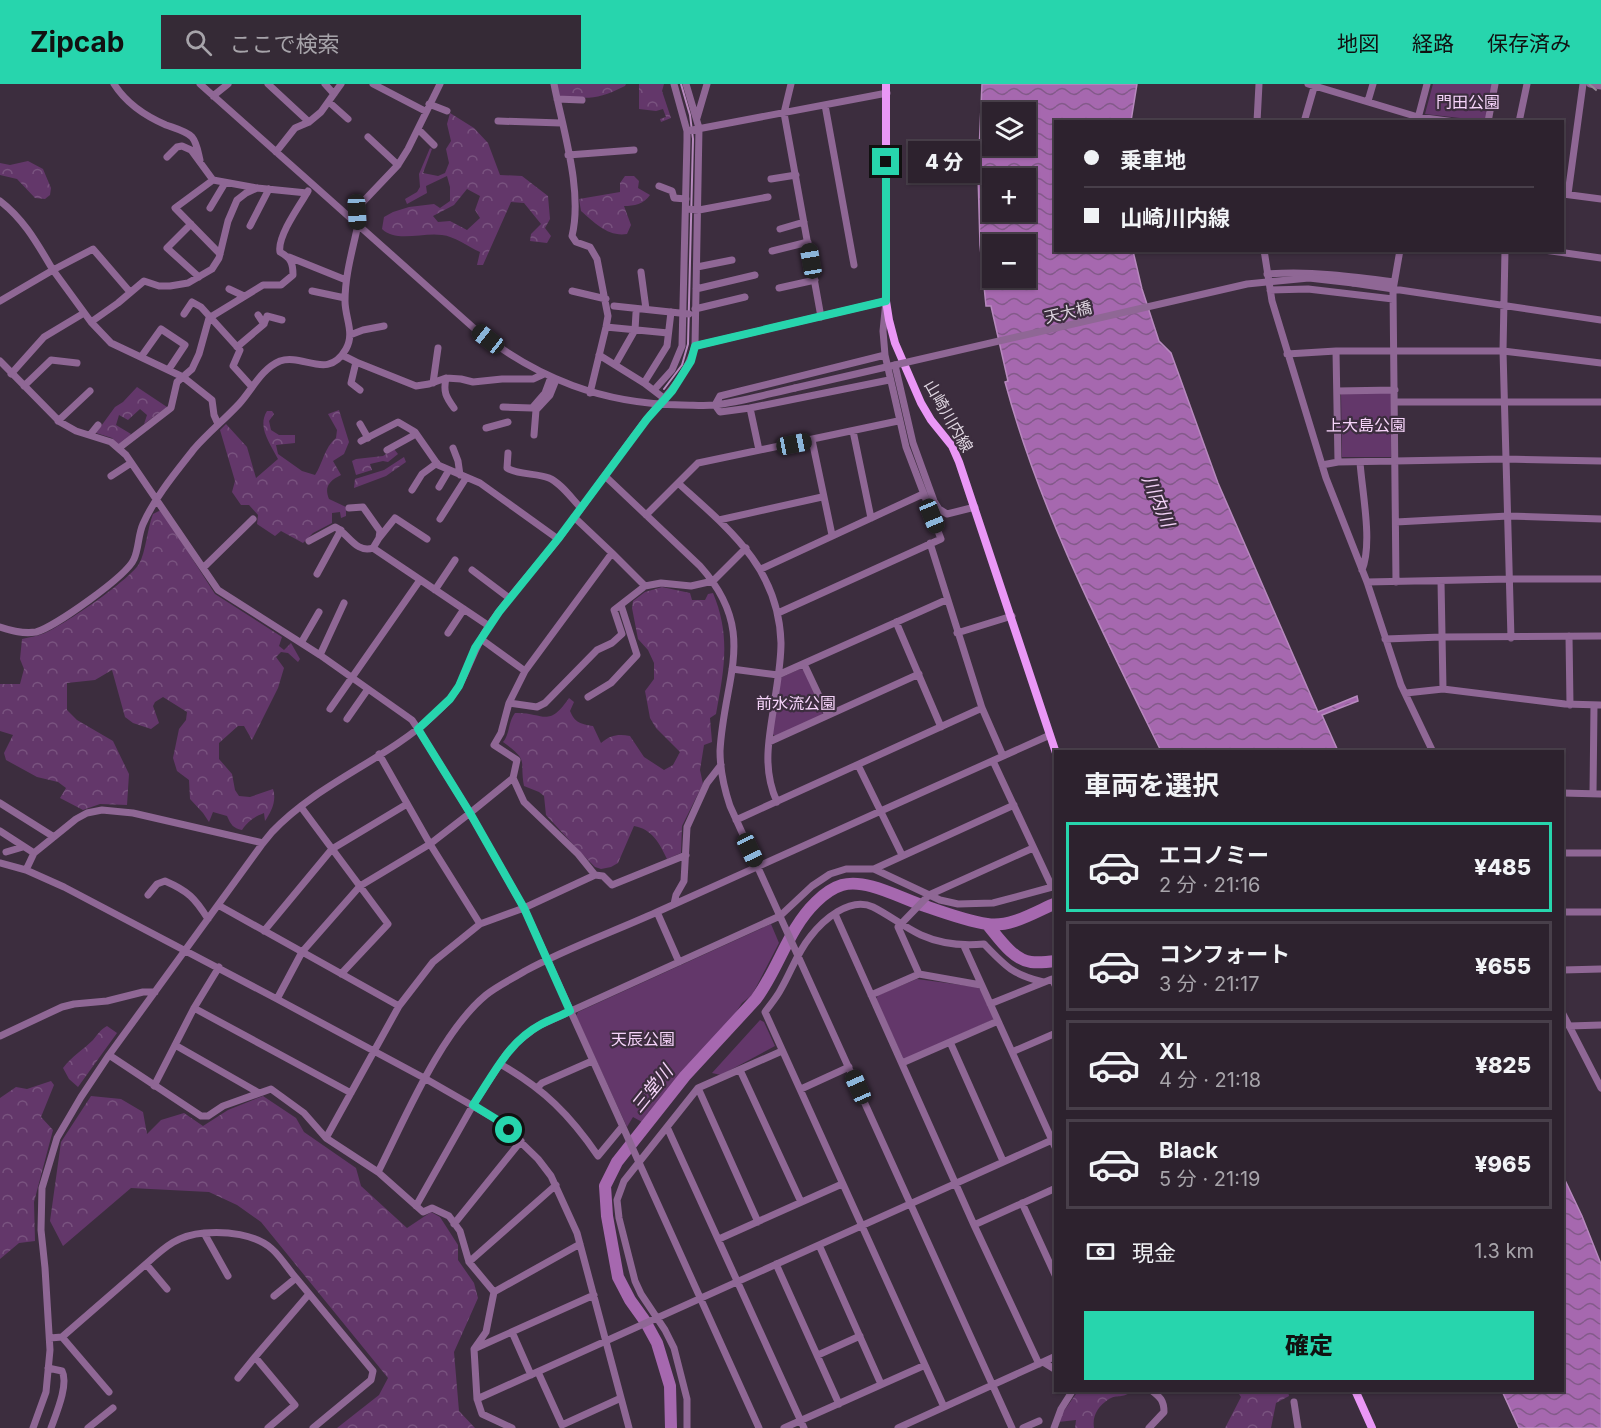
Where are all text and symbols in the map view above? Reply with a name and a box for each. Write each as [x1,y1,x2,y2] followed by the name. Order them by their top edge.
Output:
[161,15,581,69] search box
[30,25,125,59] text: Zipcab
[182,26,215,59] icon: search
[230,31,340,57] text: ここで検索
[1337,31,1379,56] text: 地図
[1412,31,1454,56] text: 経路
[1487,31,1571,56] text: 保存済み
[1436,92,1500,112] park label: 門田公園
[982,102,1036,288] map controls
[982,102,1036,156] button: layers
[907,141,979,183] callout: 4 分
[1120,147,1186,173] text: 乗車地
[872,148,899,175] route end
[925,150,963,174] text: 4 分
[982,168,1036,222] button: +
[347,194,367,230] car
[1120,205,1230,231] text: 山崎川内線
[982,234,1036,288] button: −
[799,242,823,280] car
[1042,297,1094,327] street label: 天大橋
[468,321,508,357] car
[920,376,978,456] street label: 山崎川内線
[1326,415,1406,435] park label: 上大島公園
[775,432,813,456] car
[1138,472,1179,532] water label: 川内川
[917,496,947,536] car
[756,693,836,713] park label: 前水流公園
[1084,769,1219,802] text: 車両を選択
[734,830,766,870] car
[1087,840,1141,894] icon: car
[1159,842,1269,868] text: エコノミー
[1474,854,1531,880] text: ¥485
[1159,873,1260,897] text: 2 分 · 21:16
[1087,939,1141,993] icon: car
[1159,941,1290,967] text: コンフォート
[1475,953,1531,979] text: ¥655
[1159,972,1260,996] text: 3 分 · 21:17
[611,1029,675,1049] park label: 天辰公園
[1087,1038,1141,1092] icon: car
[1159,1038,1188,1064] text: XL
[1475,1052,1531,1078] text: ¥825
[626,1060,678,1116] water label: 三堂川
[842,1067,874,1107] car
[1159,1068,1261,1092] text: 4 分 · 21:18
[495,1116,522,1143] route start
[1087,1137,1141,1191] icon: car
[1159,1137,1218,1163] text: Black
[1475,1151,1531,1177] text: ¥965
[1159,1167,1260,1191] text: 5 分 · 21:19
[1084,1235,1117,1268] icon: cash
[1474,1239,1534,1263] text: 1.3 km
[1132,1240,1176,1266] text: 現金
[1084,1311,1534,1380] button: 確定

